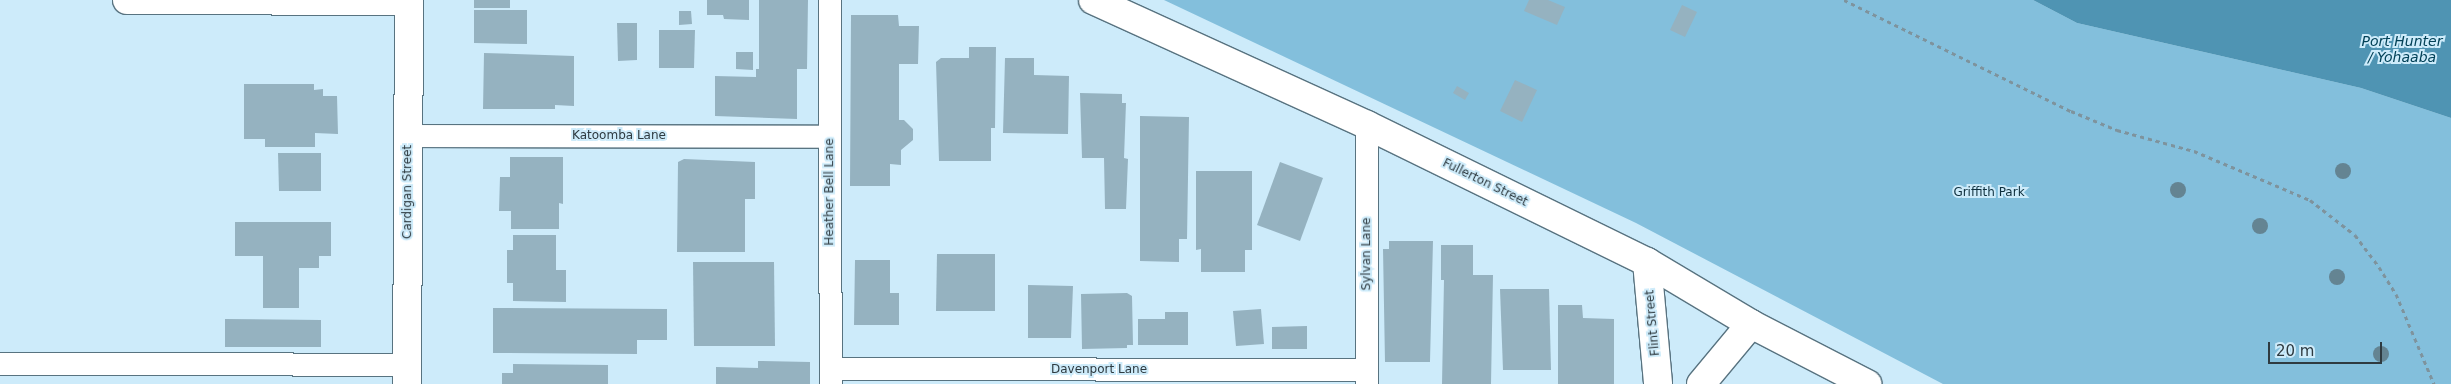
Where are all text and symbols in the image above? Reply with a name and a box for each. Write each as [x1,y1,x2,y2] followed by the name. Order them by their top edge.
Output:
[2362,33,2442,65] water label: Port Hunter / Yohaaba
[572,129,666,143] street label: Katoomba Lane
[823,138,837,246] street label: Heather Bell Lane
[401,145,415,239] street label: Cardigan Street
[1440,156,1530,210] street label: Fullerton Street
[1953,186,2025,200] park label: Griffith Park
[1360,218,1374,290] street label: Sylvan Lane
[1643,289,1663,357] street label: Flint Street
[2271,332,2385,364] scale bar
[2276,342,2314,360] text: 20 m
[1051,363,1147,377] street label: Davenport Lane

